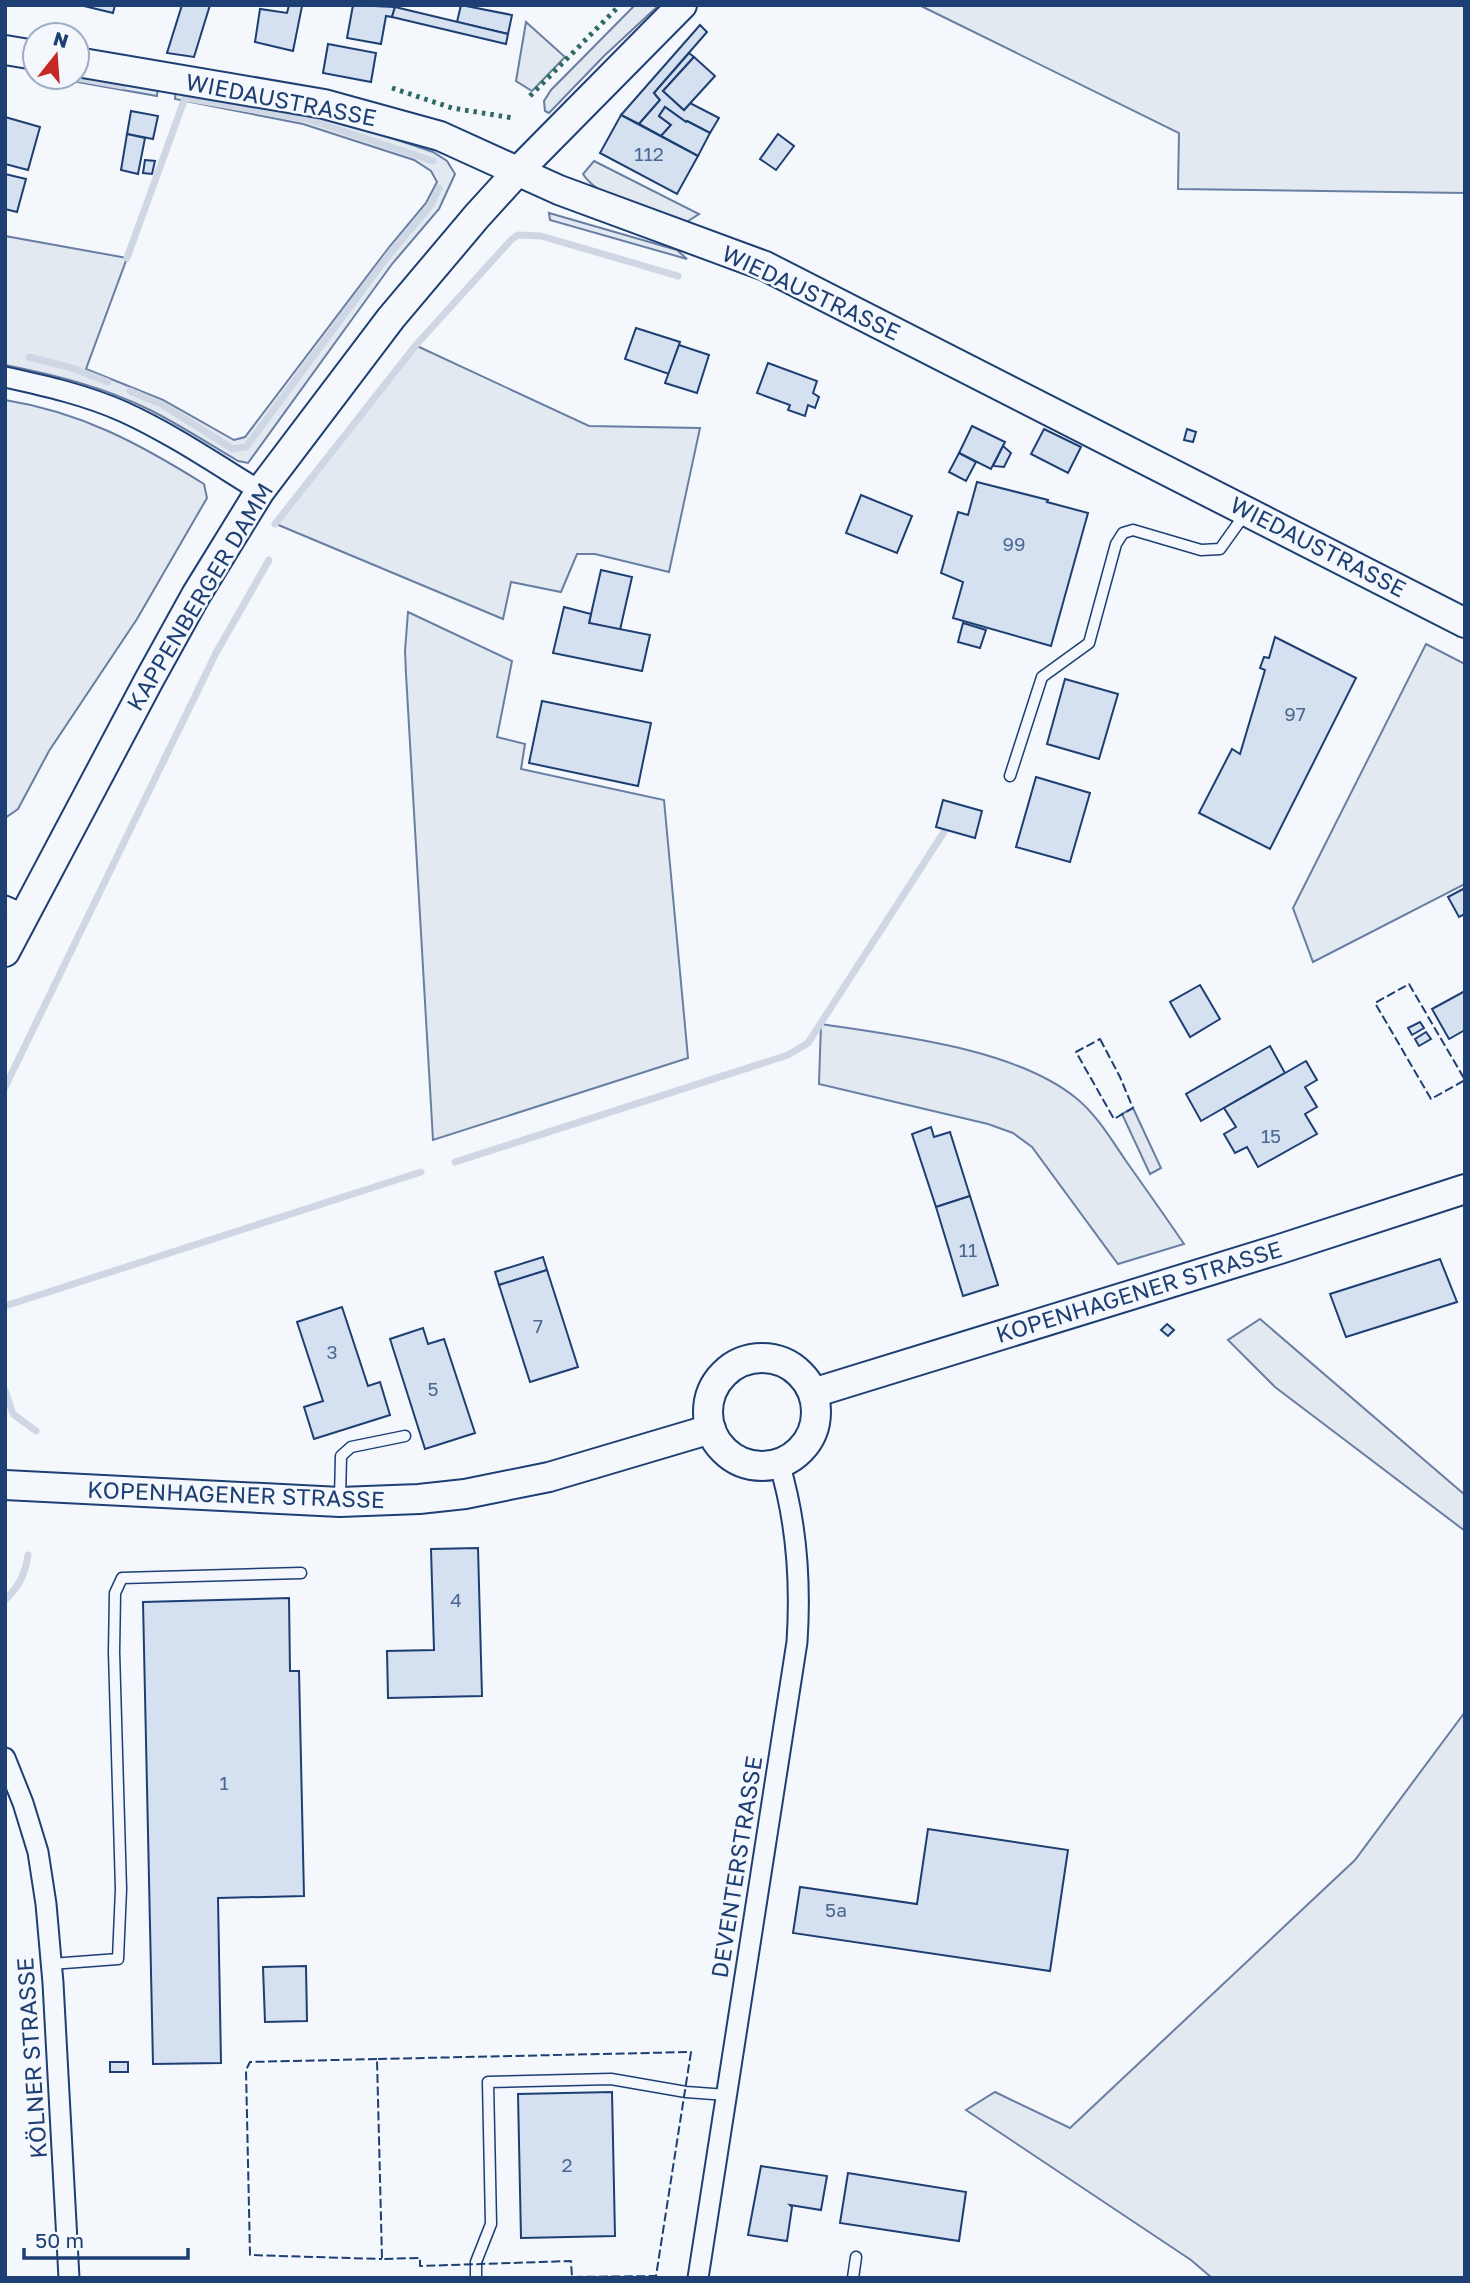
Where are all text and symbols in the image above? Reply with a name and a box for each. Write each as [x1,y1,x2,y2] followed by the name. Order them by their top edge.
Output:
[21,21,91,91] north arrow
[51,26,71,52] text: N
[184,67,379,131] street label: WIEDAUSTRASSE
[634,142,664,165] house number: 112
[718,239,905,346] street label: WIEDAUSTRASSE
[120,478,278,715] street label: KAPPENBERGER DAMM
[1226,490,1411,603] street label: WIEDAUSTRASSE
[1003,532,1026,555] house number: 99
[1284,702,1306,725] house number: 97
[1261,1124,1281,1147] house number: 15
[992,1234,1285,1348] street label: KOPENHAGENER STRASSE
[959,1238,977,1261] house number: 11
[533,1314,543,1337] house number: 7
[326,1340,338,1363] house number: 3
[427,1377,439,1400] house number: 5
[87,1475,385,1513] street label: KOPENHAGENER STRASSE
[450,1588,462,1611] house number: 4
[705,1754,767,1980] street label: DEVENTERSTRASSE
[219,1771,229,1794] house number: 1
[825,1898,847,1921] house number: 5a
[10,1957,52,2160] street label: KÖLNER STRASSE
[561,2153,573,2176] house number: 2
[24,2216,189,2260] scale bar
[35,2227,84,2253] text: 50 m

